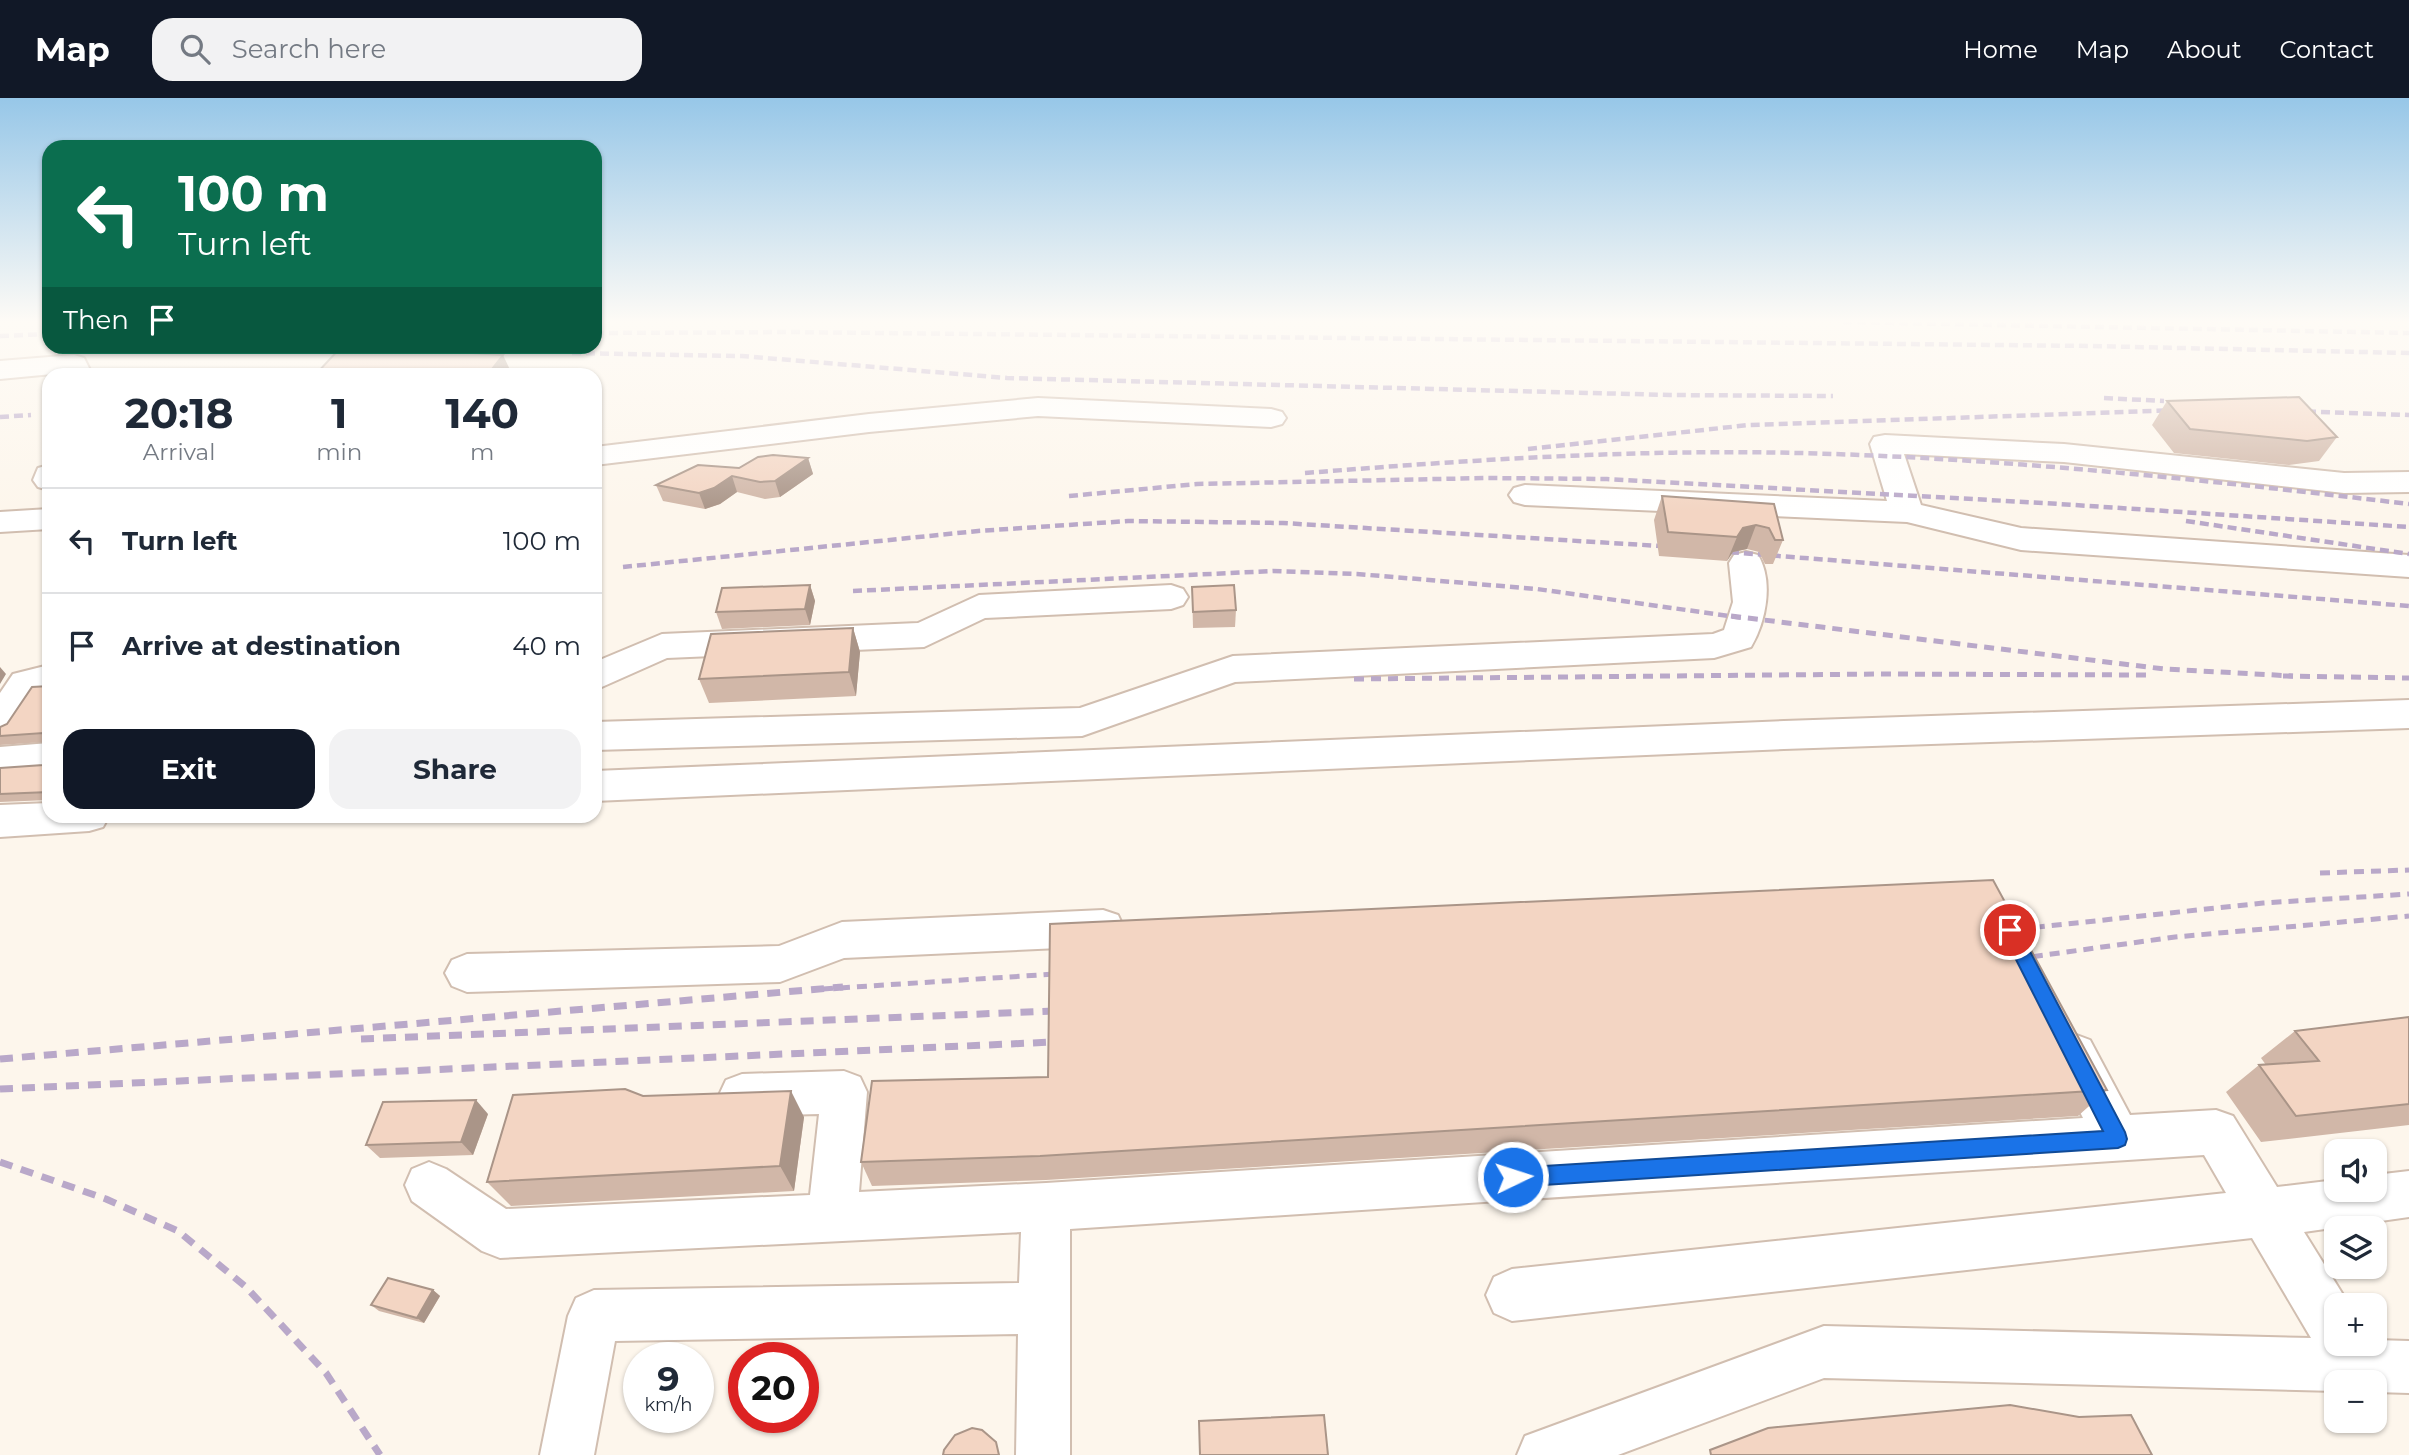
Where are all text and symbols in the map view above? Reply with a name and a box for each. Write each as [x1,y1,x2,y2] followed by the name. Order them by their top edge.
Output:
[152,18,642,81] search box
[35,29,110,69] text: Map
[176,30,214,68] icon: search
[232,33,386,65] text: Search here
[1963,35,2038,64] text: Home
[2076,35,2129,64] text: Map
[2167,35,2241,64] text: About
[2279,35,2374,64] text: Contact
[178,164,329,223] text: 100 m
[63,168,154,259] icon: left
[178,224,312,263] text: Turn left
[143,301,181,339] icon: arrive
[63,304,129,336] text: Then
[125,387,233,439] text: 20:18
[331,387,348,439] text: 1
[445,387,519,439] text: 140
[143,438,215,466] text: Arrival
[316,438,362,466] text: min
[470,438,494,466] text: m
[63,522,101,560] icon: left
[122,525,238,557] text: Turn left
[503,525,581,557] text: 100 m
[63,627,101,665] icon: arrive
[122,630,401,662] text: Arrive at destination
[512,630,581,662] text: 40 m
[63,729,315,809] button: Exit
[329,729,581,809] button: Share
[1980,900,2040,960] pin
[1991,911,2029,949] icon: arrive
[2324,1139,2387,1433] map controls
[2324,1139,2387,1202] button: sound
[1476,1140,1550,1214] position arrow
[2324,1216,2387,1279] button: layers
[2324,1293,2387,1356] button: +
[728,1342,819,1433] speed limit sign: 20
[657,1357,680,1400] text: 9
[2324,1370,2387,1433] button: −
[644,1394,693,1416] text: km/h

